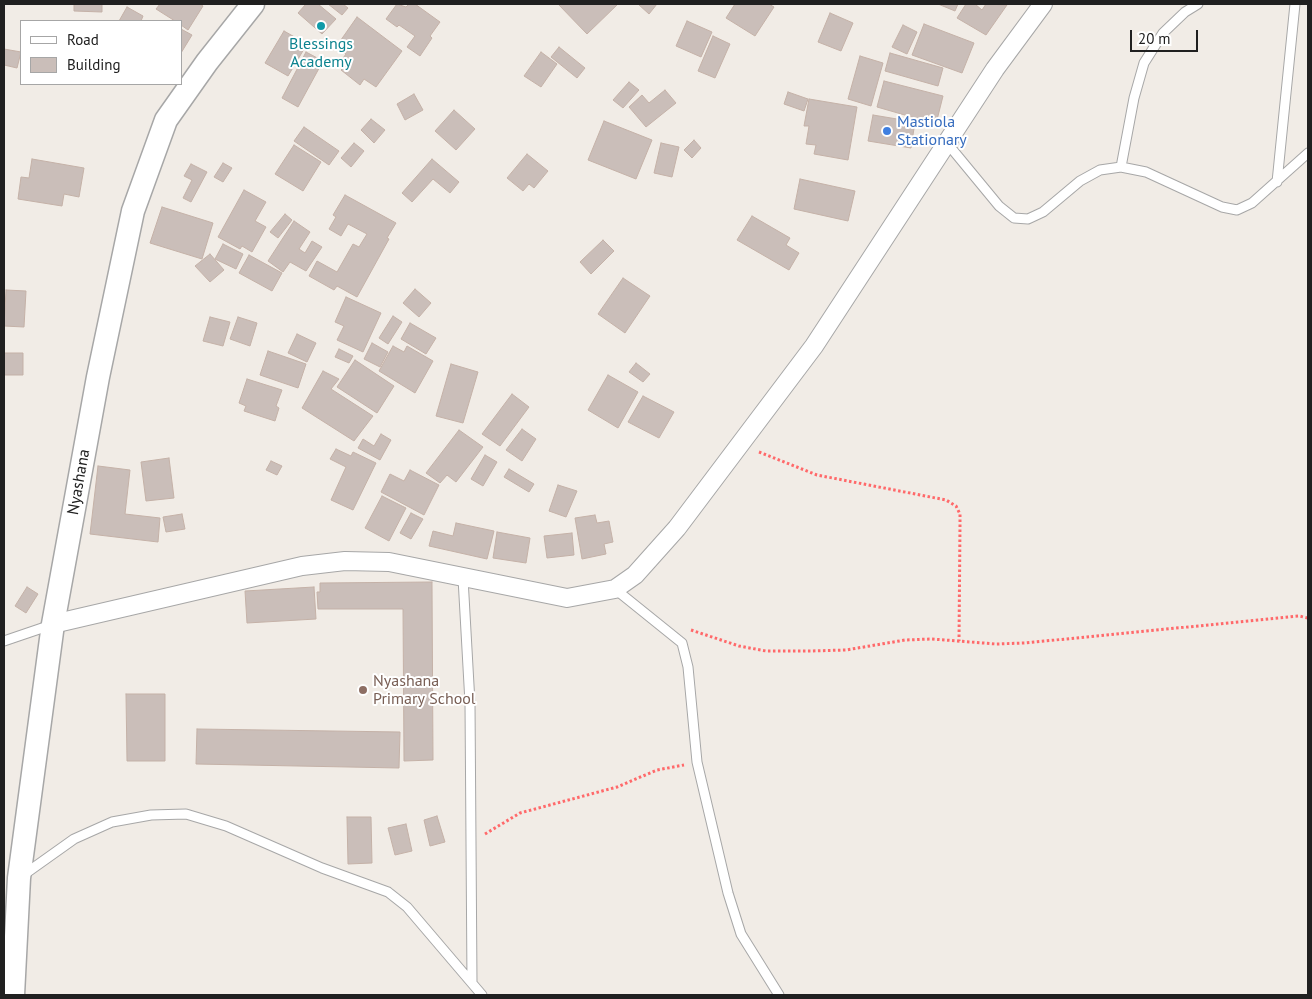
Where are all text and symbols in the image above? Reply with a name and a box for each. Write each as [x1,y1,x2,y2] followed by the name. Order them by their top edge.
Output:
[20,20,182,85] legend
[315,20,327,32] marker: Blessings Academy
[1132,20,1200,52] scale bar
[1138,29,1171,48] text: 20 m
[67,30,99,49] text: Road
[289,34,353,72] place label: Blessings Academy
[67,55,121,74] text: Building
[897,112,967,150] place label: Mastiola Stationary
[881,125,893,137] marker: Mastiola Stationary
[64,448,94,516] street label: Nyashana
[373,671,475,709] place label: Nyashana Primary School
[357,684,369,696] marker: Nyashana Primary School

